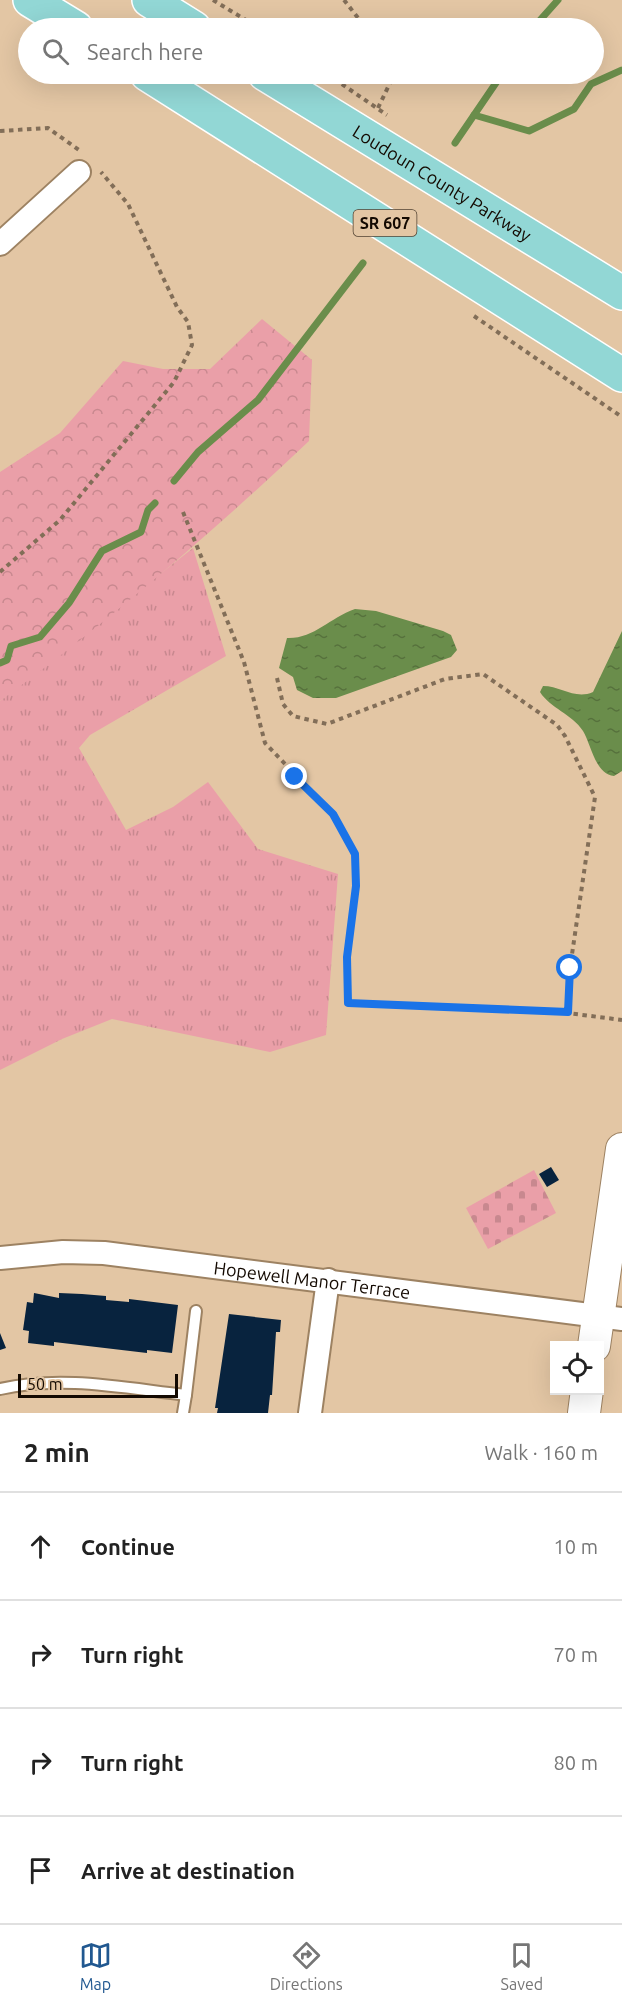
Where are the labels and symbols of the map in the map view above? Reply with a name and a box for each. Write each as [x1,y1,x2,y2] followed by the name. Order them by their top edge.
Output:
[349,121,535,245] street label: Loudoun County Parkway
[354,210,416,236] road number: SR 607
[281,763,307,789] route end
[556,954,582,980] route start
[213,1257,411,1302] street label: Hopewell Manor Terrace
[18,1371,178,1398] scale bar

